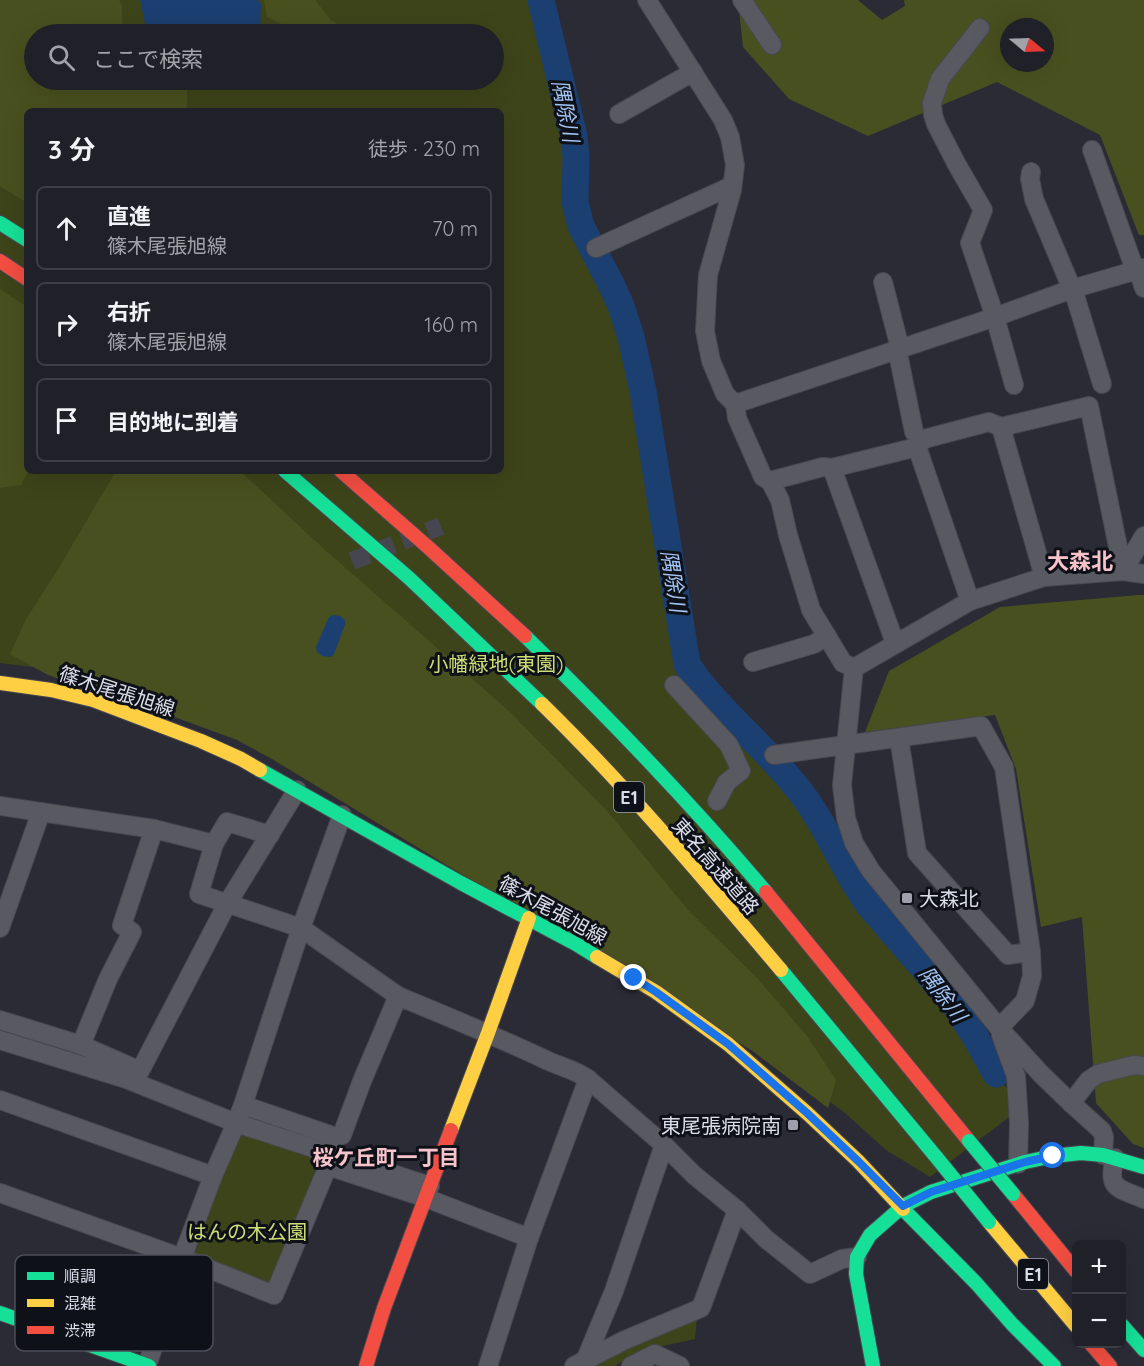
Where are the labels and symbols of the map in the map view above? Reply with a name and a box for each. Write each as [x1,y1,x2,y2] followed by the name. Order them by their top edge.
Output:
[1000,18,1054,72] north arrow
[547,78,585,146] water label: 隅除川
[1047,547,1113,575] district label: 大森北
[656,548,692,616] water label: 隅除川
[429,651,563,676] park label: 小幡緑地(東園)
[56,661,178,721] street label: 篠木尾張旭線
[614,782,644,812] road number: E1
[667,813,765,919] street label: 東名高速道路
[494,870,612,950] street label: 篠木尾張旭線
[919,886,979,911] place label: 大森北
[900,891,914,905] marker: 大森北
[914,961,974,1029] water label: 隅除川
[620,964,646,990] route end
[661,1113,781,1138] place label: 東尾張病院南
[786,1118,800,1132] marker: 東尾張病院南
[1039,1142,1065,1168] route start
[313,1144,460,1170] district label: 桜ケ丘町一丁目
[187,1219,307,1244] park label: はんの木公園
[15,1255,213,1351] legend
[1018,1259,1048,1289] road number: E1
[64,1266,96,1286] text: 順調
[64,1293,96,1313] text: 混雑
[64,1320,96,1340] text: 渋滞

